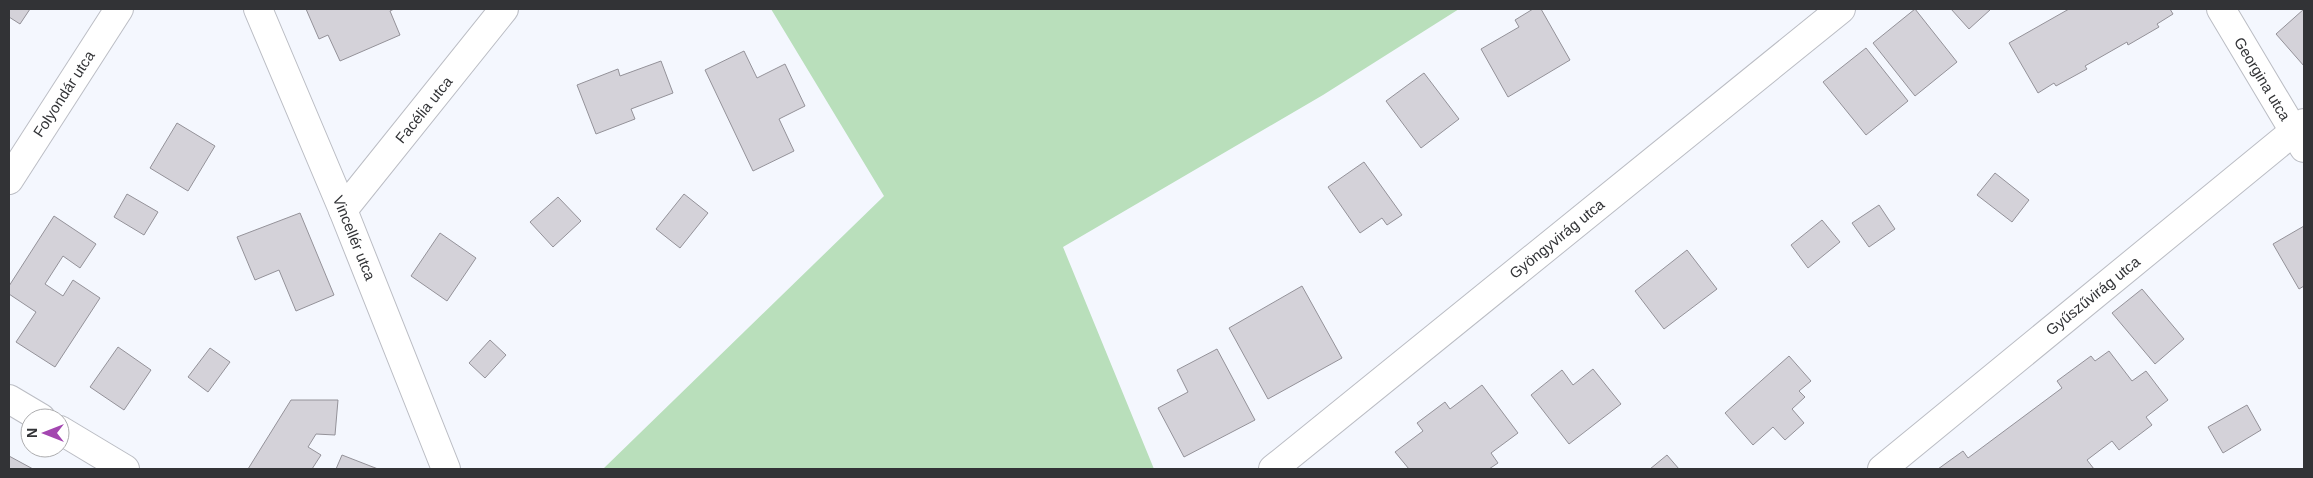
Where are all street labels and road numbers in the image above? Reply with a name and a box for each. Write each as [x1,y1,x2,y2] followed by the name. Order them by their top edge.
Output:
[2231,34,2294,124] street label: Georgina utca
[29,47,98,140] street label: Folyondár utca
[392,72,456,146] street label: Facélia utca
[330,193,379,283] street label: Vincellér utca
[1506,195,1608,282] street label: Gyöngyvirág utca
[2042,252,2144,339] street label: Gyűszűvirág utca

